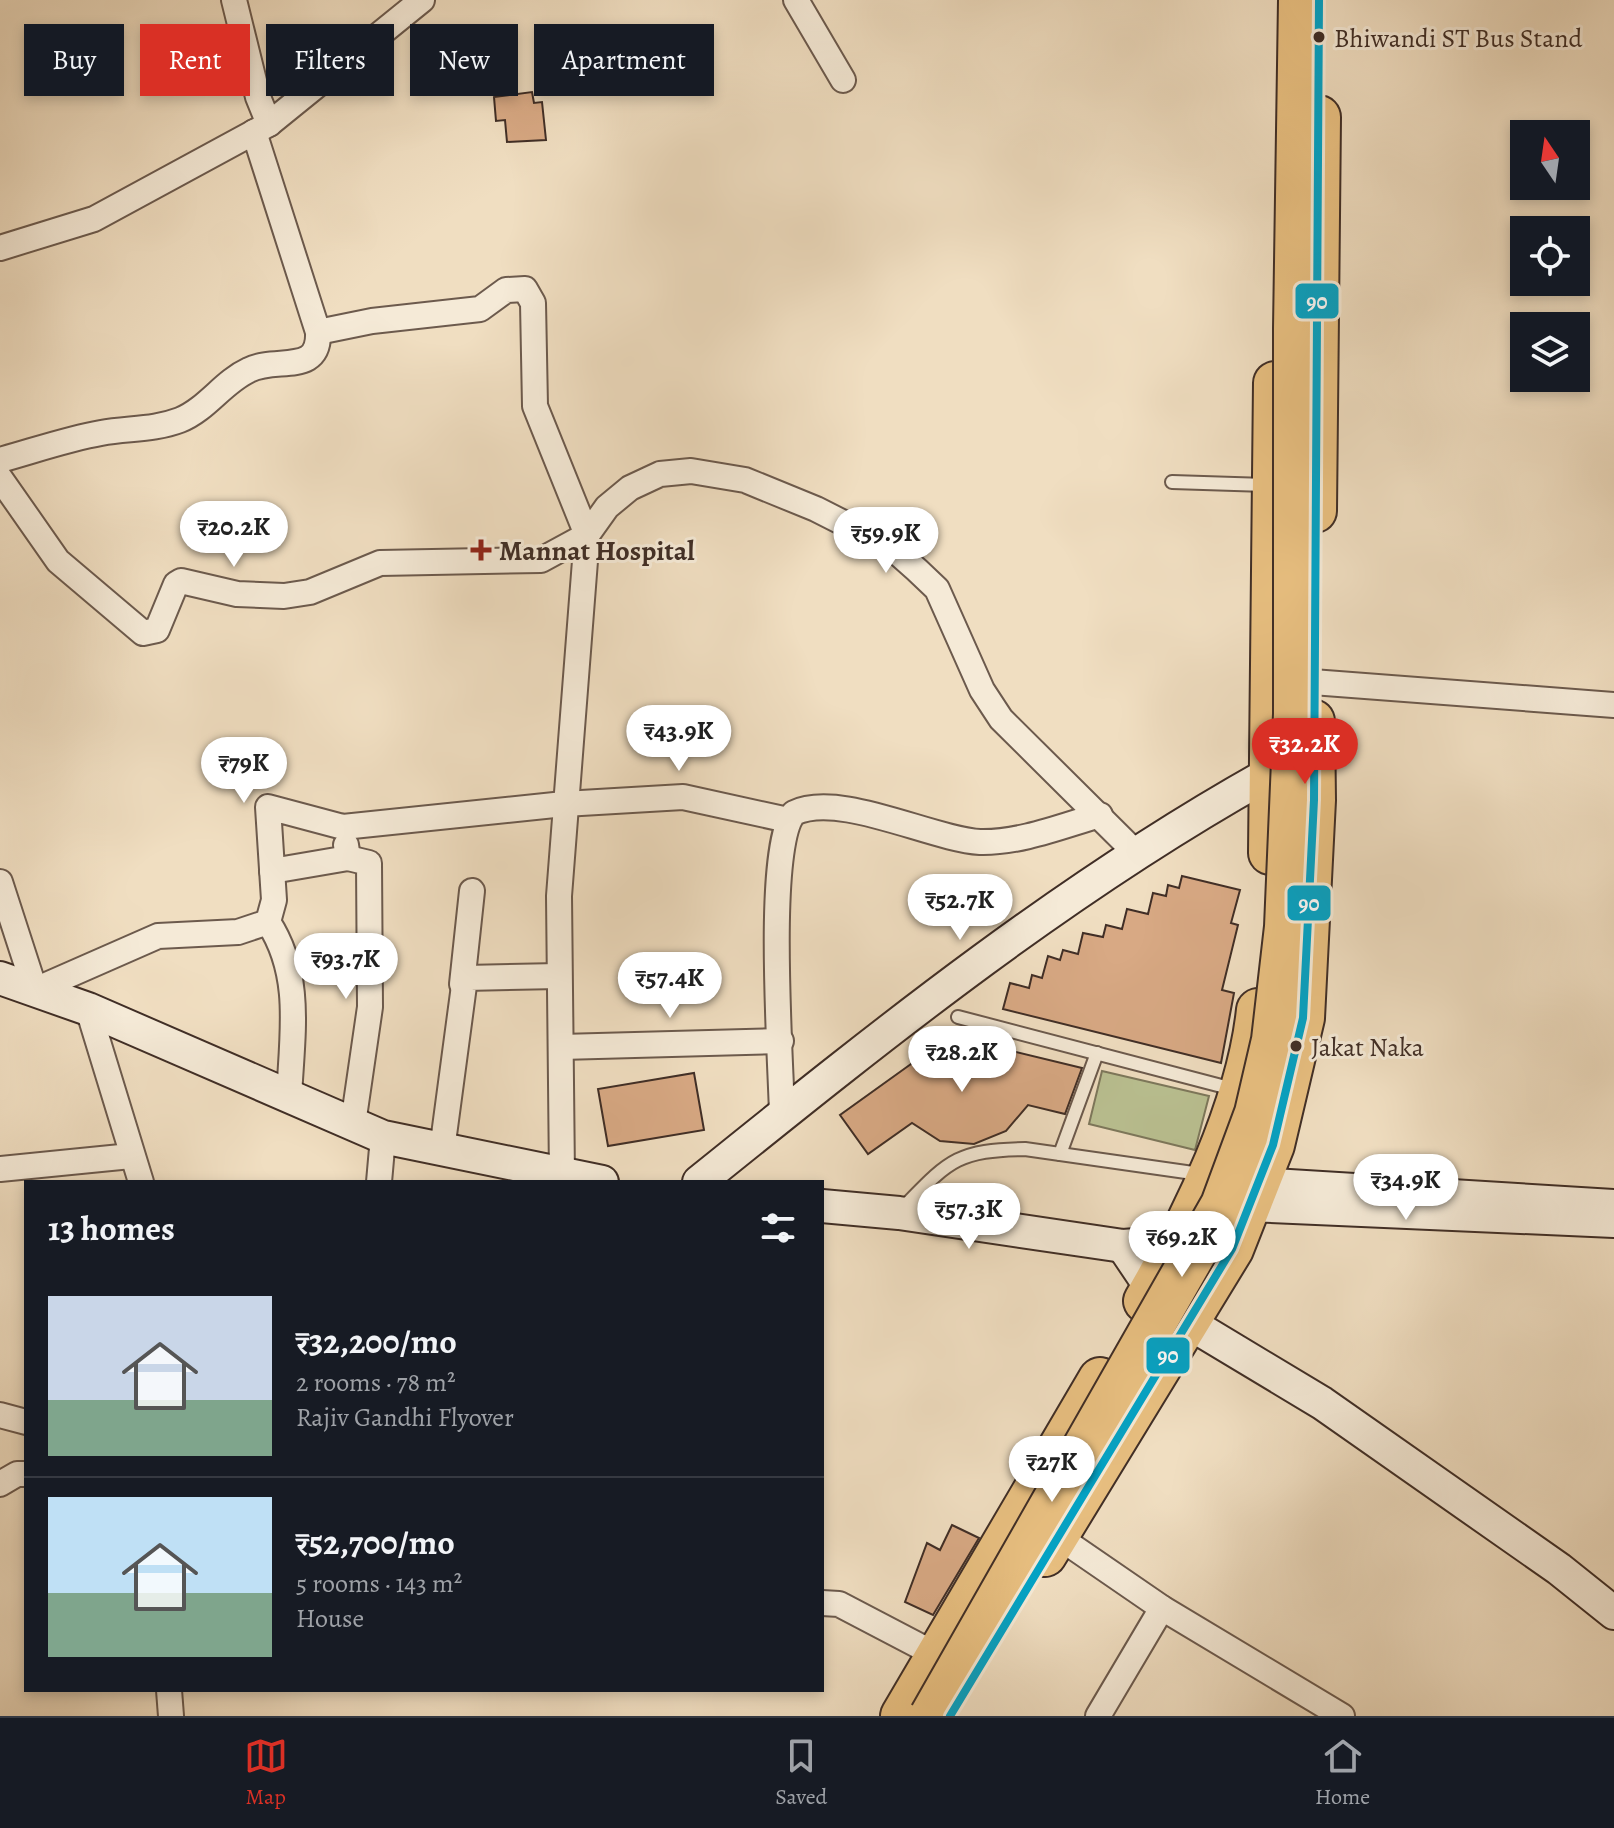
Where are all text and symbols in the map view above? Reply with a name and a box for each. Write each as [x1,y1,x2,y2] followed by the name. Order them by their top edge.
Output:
[1334,21,1582,56] place label: Bhiwandi ST Bus Stand
[24,24,124,96] chip: Buy
[140,24,250,96] chip: Rent
[266,24,394,96] chip: Filters
[410,24,518,96] chip: New
[534,24,714,96] chip: Apartment
[1311,29,1327,45] marker: Bhiwandi ST Bus Stand
[1510,120,1590,200] north arrow
[1510,120,1590,392] map controls
[1510,216,1590,296] button: locate
[1294,282,1340,320] line badge: 90
[1306,287,1328,317] text: 90
[1510,312,1590,392] button: layers
[169,501,299,569] pin: ₹20.2K
[821,507,951,575] pin: ₹59.9K
[198,509,270,544] text: ₹20.2K
[851,515,921,550] text: ₹59.9K
[499,532,695,570] place label: Mannat Hospital
[470,539,492,561] marker: Mannat Hospital
[614,705,744,773] pin: ₹43.9K
[644,713,714,748] text: ₹43.9K
[1240,718,1370,786] pin: ₹32.2K
[1270,726,1340,761] text: ₹32.2K
[197,737,291,805] pin: ₹79K
[219,745,269,780] text: ₹79K
[895,874,1025,942] pin: ₹52.7K
[926,882,994,917] text: ₹52.7K
[1286,884,1332,922] line badge: 90
[1298,889,1320,919] text: 90
[281,933,411,1001] pin: ₹93.7K
[312,941,380,976] text: ₹93.7K
[605,952,735,1020] pin: ₹57.4K
[636,960,704,995] text: ₹57.4K
[897,1026,1027,1094] pin: ₹28.2K
[1311,1030,1424,1065] place label: Jakat Naka
[926,1034,998,1069] text: ₹28.2K
[1288,1038,1304,1054] marker: Jakat Naka
[1341,1154,1471,1222] pin: ₹34.9K
[1371,1162,1441,1197] text: ₹34.9K
[904,1183,1034,1251] pin: ₹57.3K
[935,1191,1003,1226] text: ₹57.3K
[48,1205,175,1252] text: 13 homes
[756,1206,800,1250] icon: filters
[1117,1211,1247,1279] pin: ₹69.2K
[1147,1219,1217,1254] text: ₹69.2K
[296,1318,457,1365] text: ₹32,200/mo
[112,1328,208,1424] icon: home
[1145,1336,1191,1375] line badge: 90
[1157,1341,1179,1371] text: 90
[296,1365,455,1400] text: 2 rooms · 78 m²
[296,1400,514,1435] text: Rajiv Gandhi Flyover
[1005,1436,1099,1504] pin: ₹27K
[1027,1444,1077,1479] text: ₹27K
[296,1519,455,1566] text: ₹52,700/mo
[112,1529,208,1625] icon: home
[296,1566,462,1601] text: 5 rooms · 143 m²
[296,1601,364,1636] text: House
[244,1734,288,1812] tab: Map
[775,1734,827,1812] tab: Saved
[1315,1734,1370,1812] tab: Home

